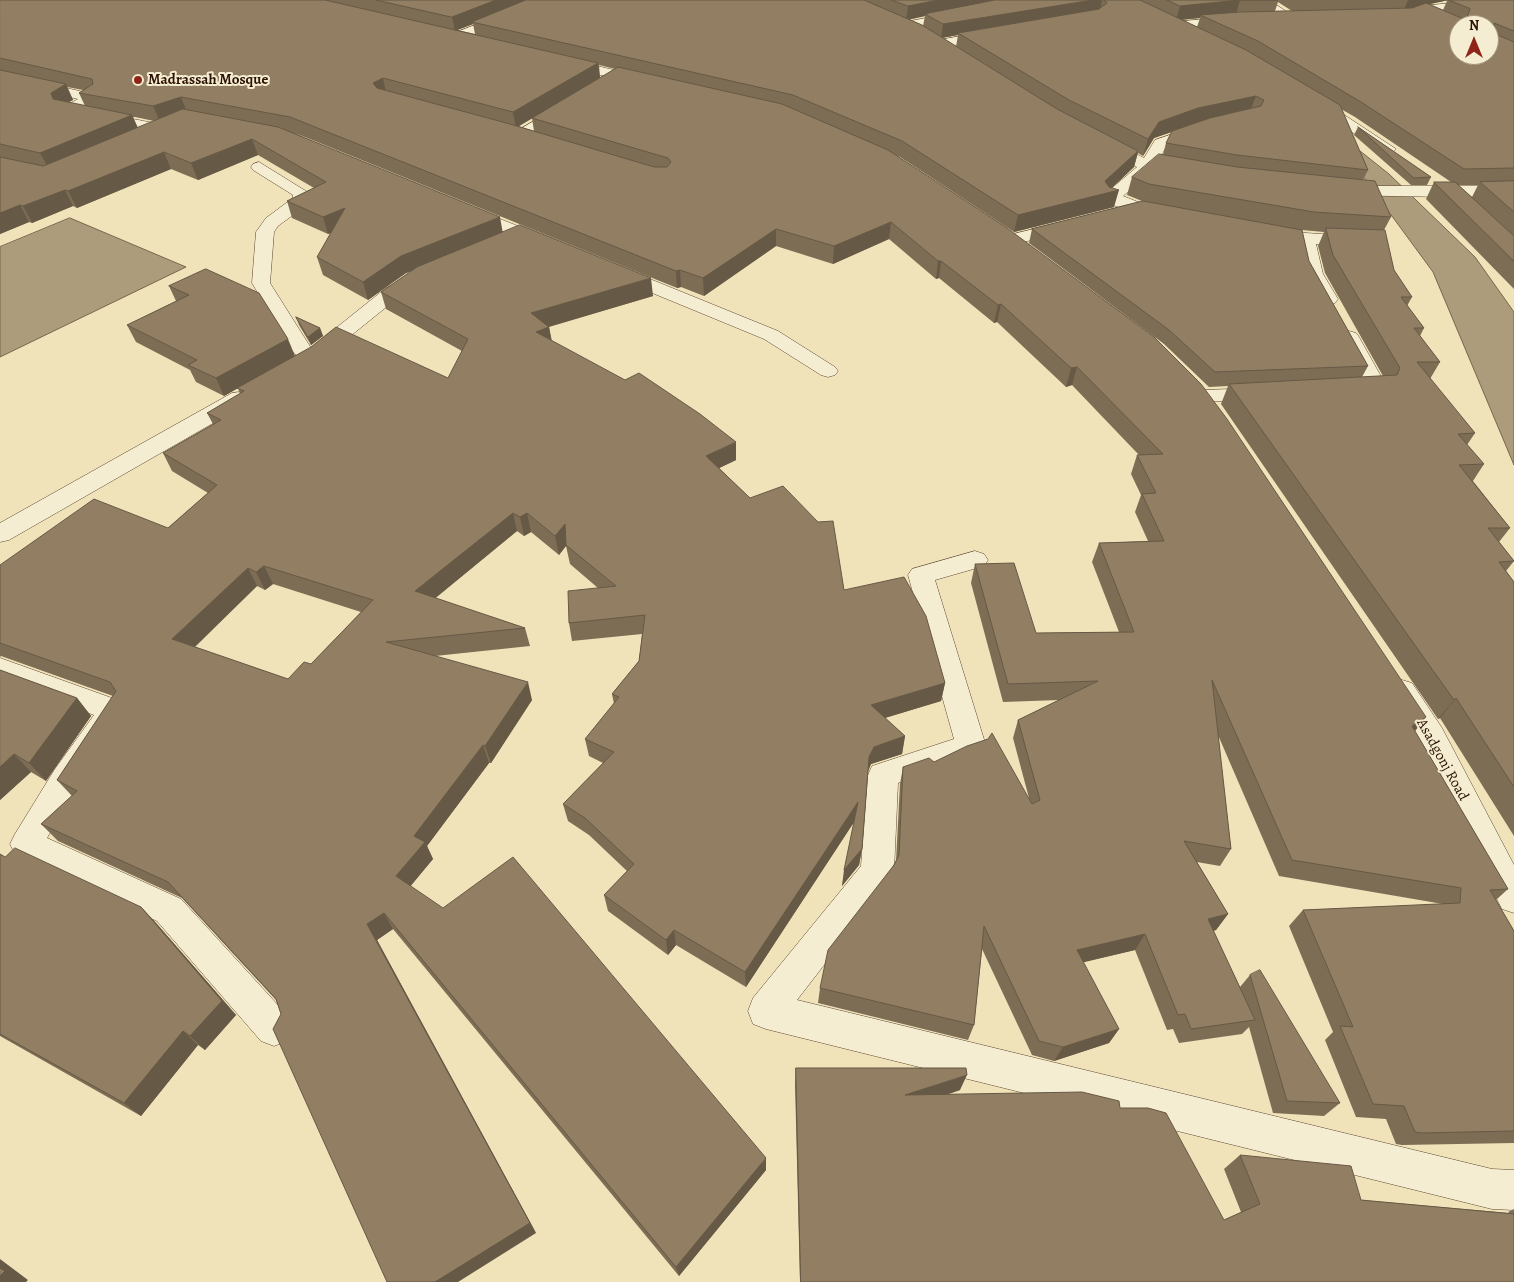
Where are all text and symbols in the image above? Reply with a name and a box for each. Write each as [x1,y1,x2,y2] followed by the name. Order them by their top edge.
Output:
[1449,15,1499,65] north arrow
[1469,16,1479,35] text: N
[148,71,268,89] place label: Madrassah Mosque
[132,74,144,86] marker: Madrassah Mosque
[1412,716,1472,804] street label: Asadgonj Road

